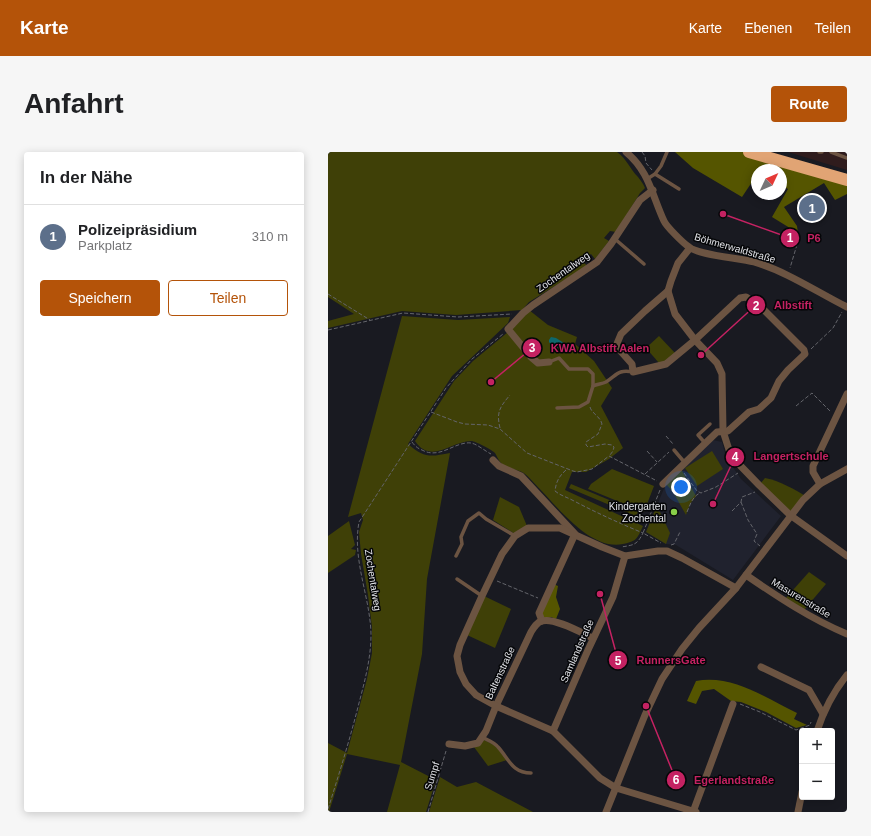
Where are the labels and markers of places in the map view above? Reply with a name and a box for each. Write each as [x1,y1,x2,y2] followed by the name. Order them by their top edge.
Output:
[799,193,825,223] pin: 1
[780,227,829,250] callout: P6
[746,294,820,317] callout: Albstift
[522,337,657,360] callout: KWA Albstift Aalen
[725,445,836,468] callout: Langertschule
[609,501,666,524] place label: Kindergarten Zochental
[669,507,679,517] marker: Kindergarten Zochental
[608,649,713,672] callout: RunnersGate
[666,768,782,791] callout: Egerlandstraße

